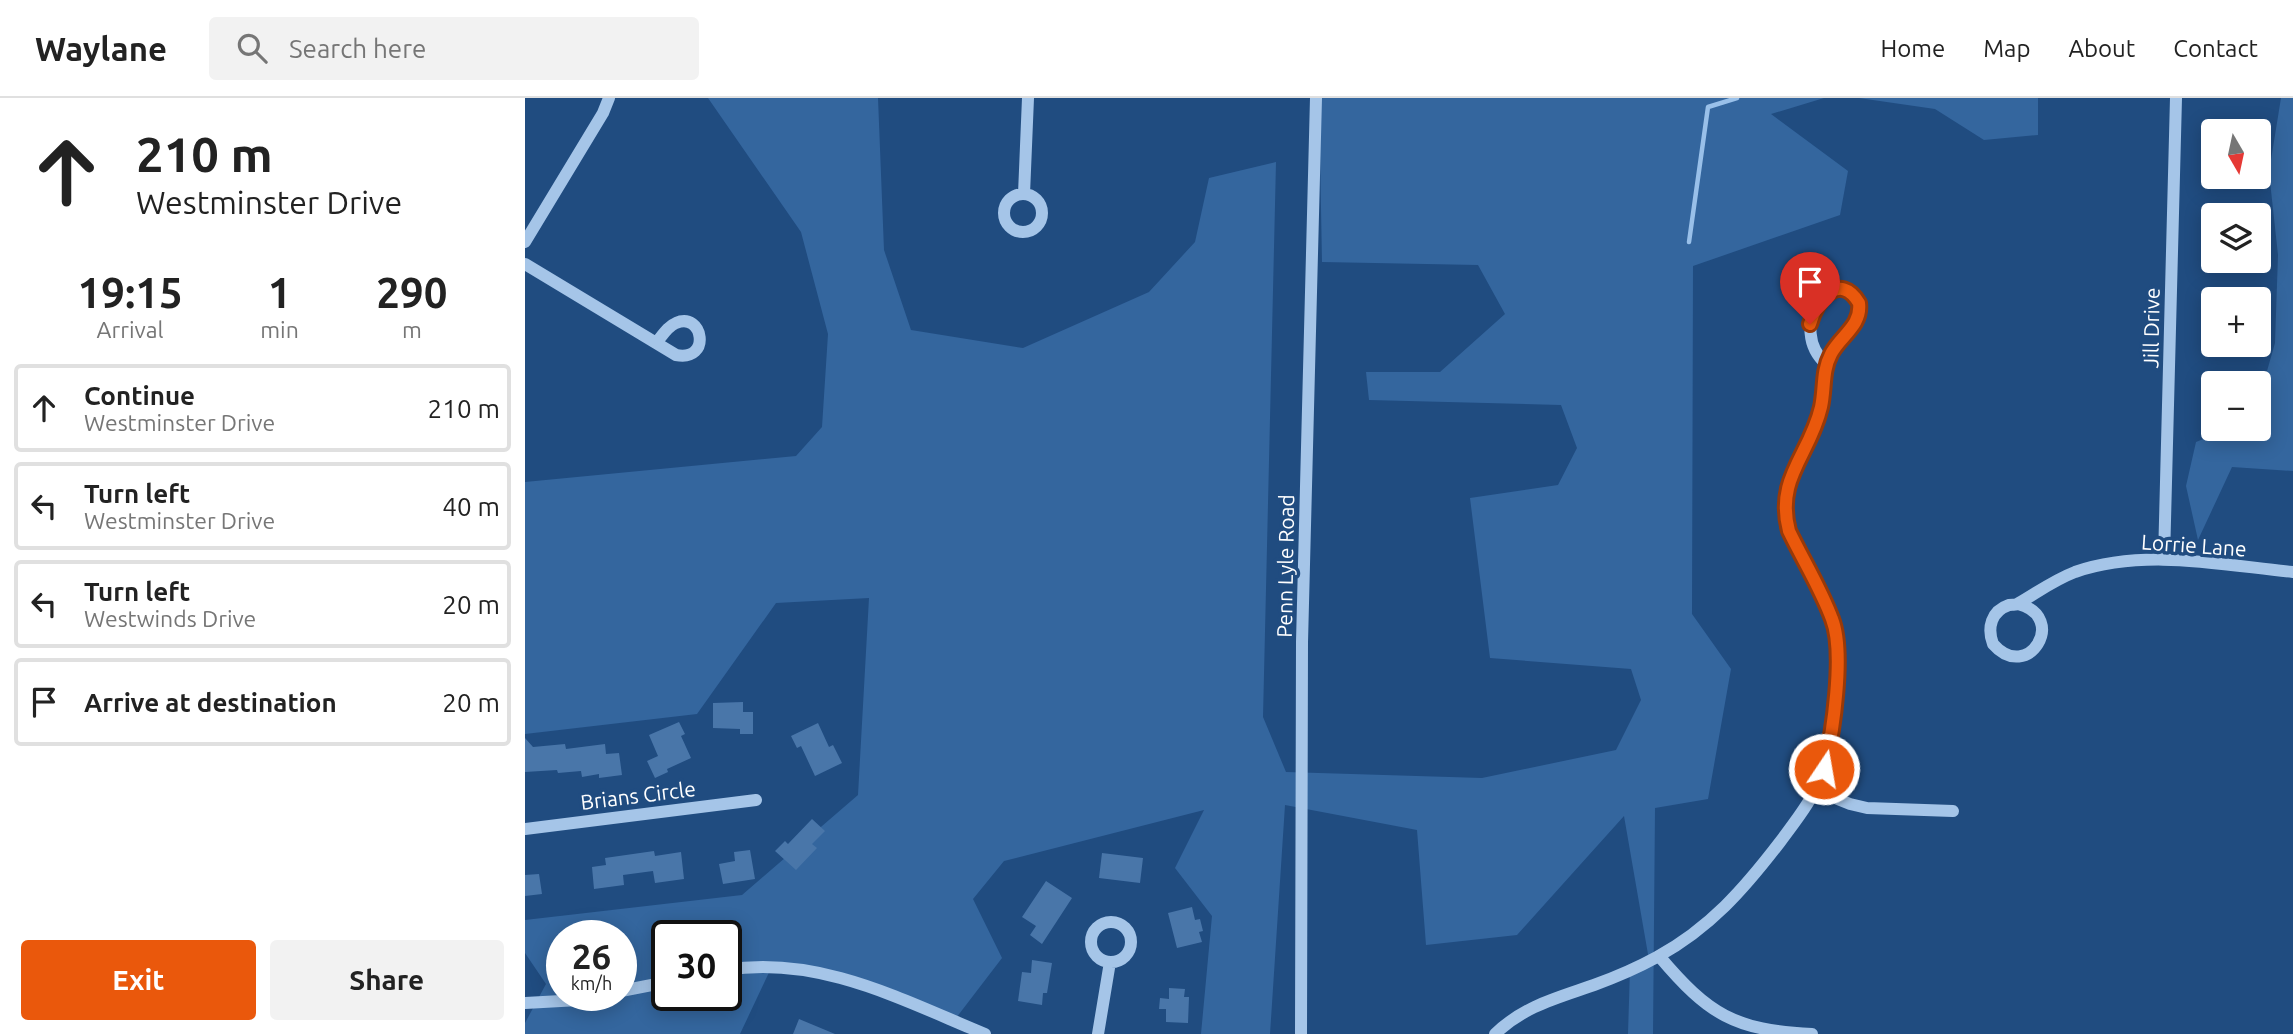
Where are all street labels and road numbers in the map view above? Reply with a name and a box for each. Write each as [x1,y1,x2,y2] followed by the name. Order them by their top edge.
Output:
[2138,287,2164,369] street label: Jill Drive
[1272,494,1298,638] street label: Penn Lyle Road
[2141,529,2247,561] street label: Lorrie Lane
[579,776,697,814] street label: Brians Circle

